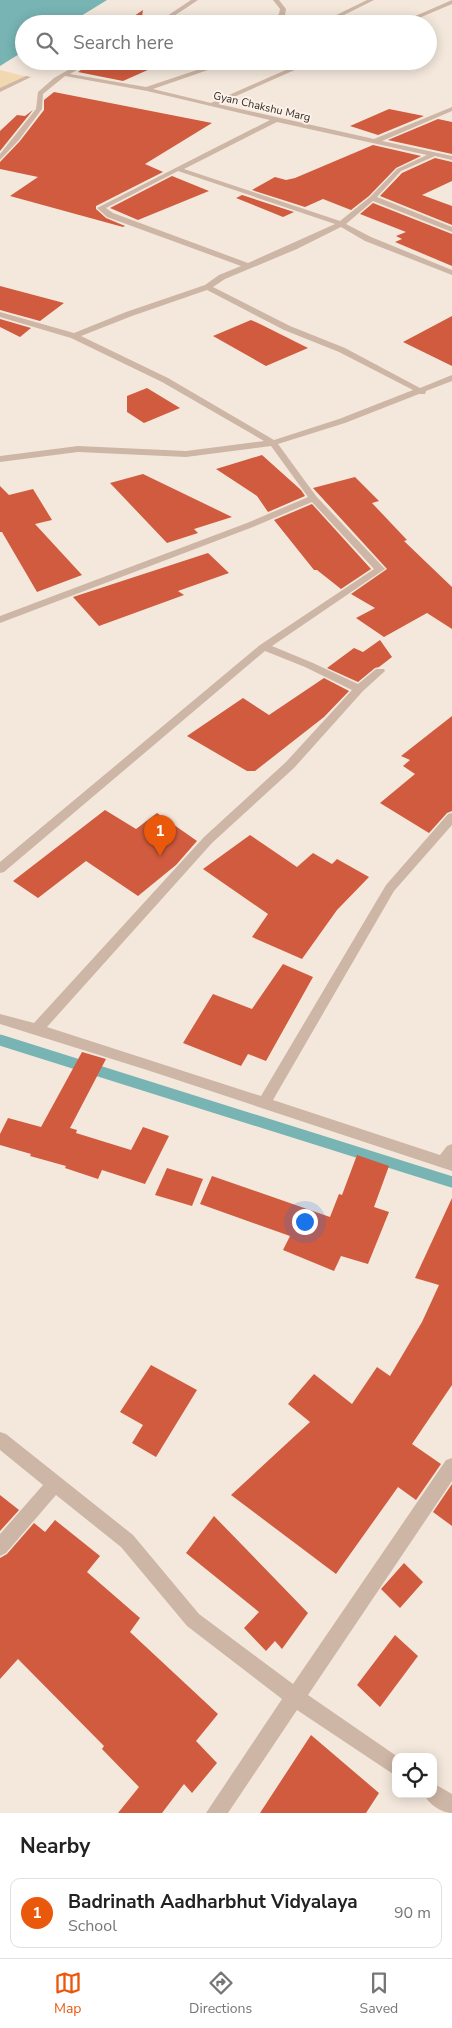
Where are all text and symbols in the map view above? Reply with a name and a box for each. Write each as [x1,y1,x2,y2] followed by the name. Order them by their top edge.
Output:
[15,15,437,70] search box
[33,29,61,57] icon: search
[73,30,174,56] text: Search here
[212,88,312,125] street label: Gyan Chakshu Marg
[144,815,176,856] pin: 1
[292,1209,318,1235] your location
[392,1753,437,1798] map controls
[392,1753,437,1798] button: locate
[20,1832,90,1860] text: Nearby
[68,1889,358,1915] text: Badrinath Aadharbhut Vidyalaya
[32,1902,42,1924] text: 1
[394,1902,431,1924] text: 90 m
[68,1915,117,1937] text: School
[54,1969,82,2018] tab: Map
[189,1969,252,2018] tab: Directions
[360,1969,398,2018] tab: Saved

